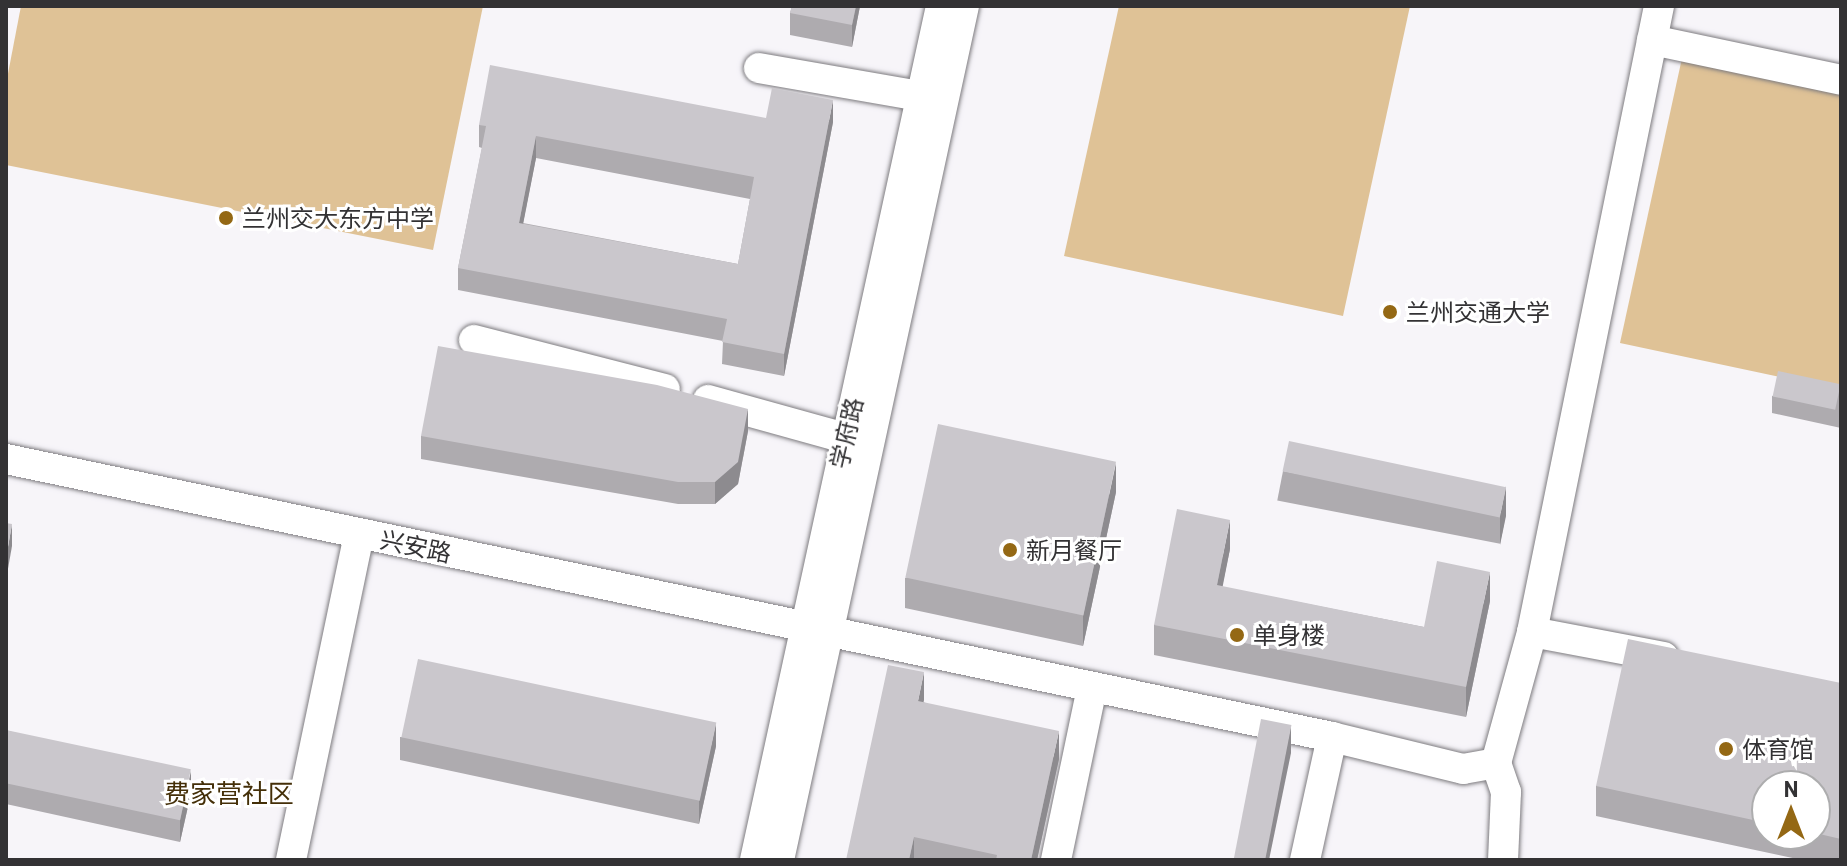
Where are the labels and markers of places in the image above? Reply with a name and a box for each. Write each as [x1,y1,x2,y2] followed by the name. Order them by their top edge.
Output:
[242,204,434,232] place label: 兰州交大东方中学
[217,209,235,227] marker: 兰州交大东方中学
[1406,298,1550,326] place label: 兰州交通大学
[1381,303,1399,321] marker: 兰州交通大学
[1026,536,1122,564] place label: 新月餐厅
[1001,541,1019,559] marker: 新月餐厅
[1253,621,1325,649] place label: 单身楼
[1228,626,1246,644] marker: 单身楼
[1742,735,1814,763] place label: 体育馆
[1717,740,1735,758] marker: 体育馆

